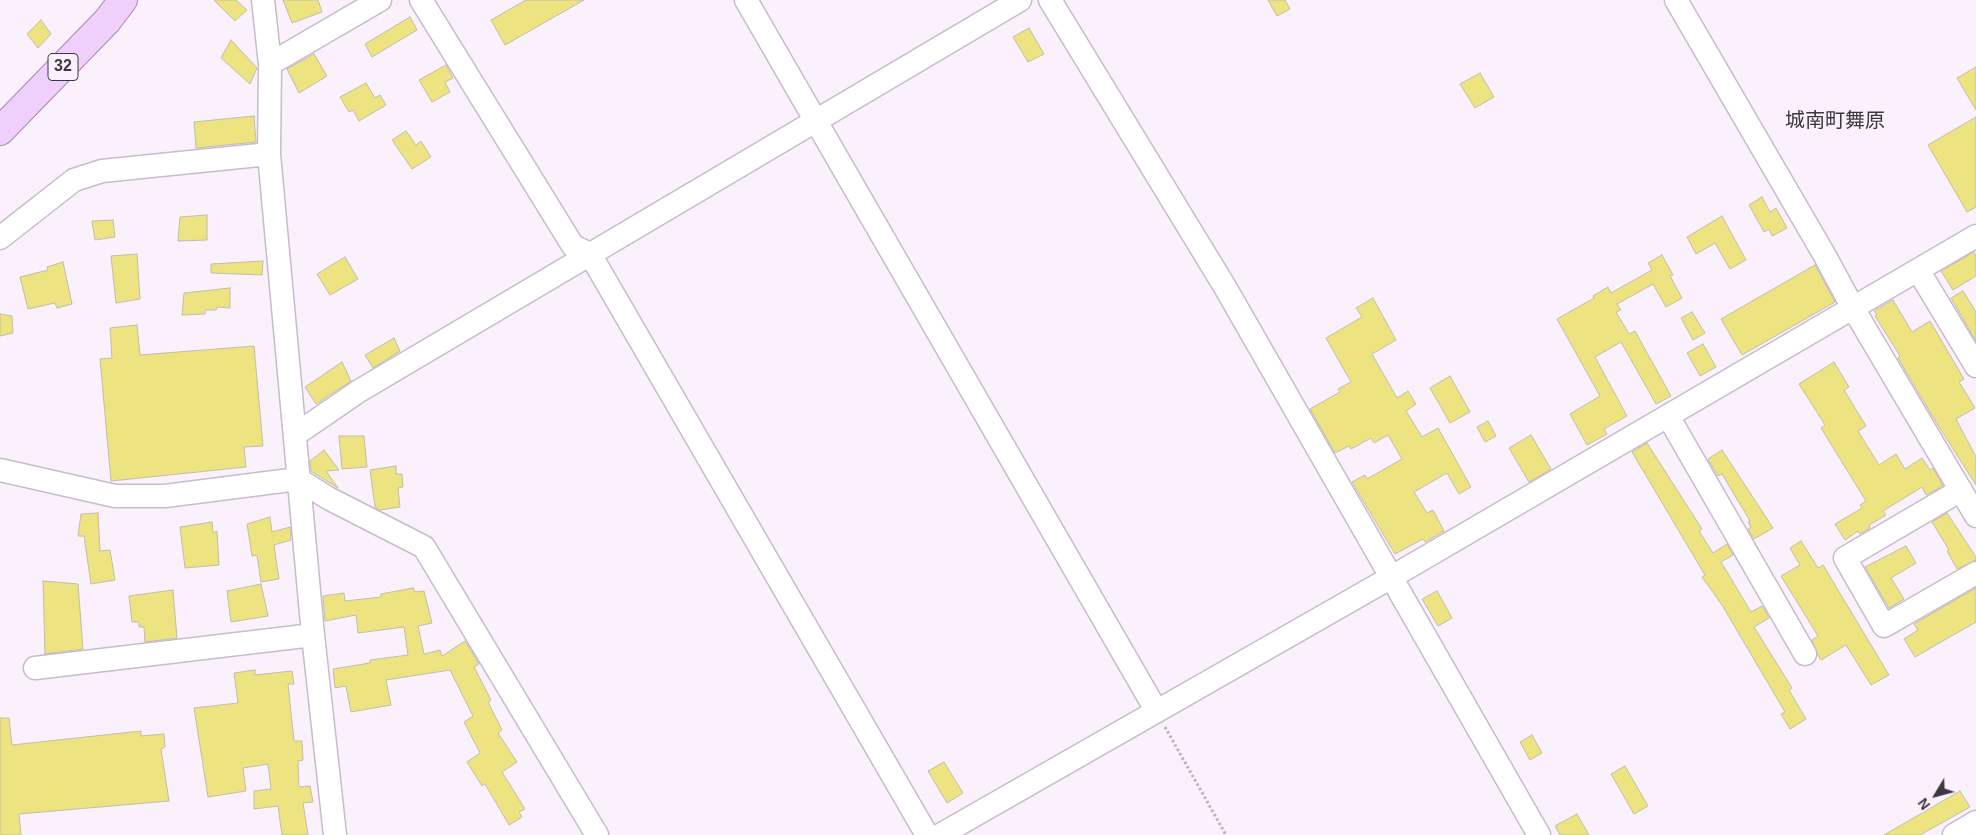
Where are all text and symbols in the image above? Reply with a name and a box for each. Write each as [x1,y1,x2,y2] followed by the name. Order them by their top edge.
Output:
[48,54,78,80] road number: 32
[1785,109,1885,133] district label: 城南町舞原
[1911,770,1961,820] north arrow
[1915,795,1933,813] text: N

